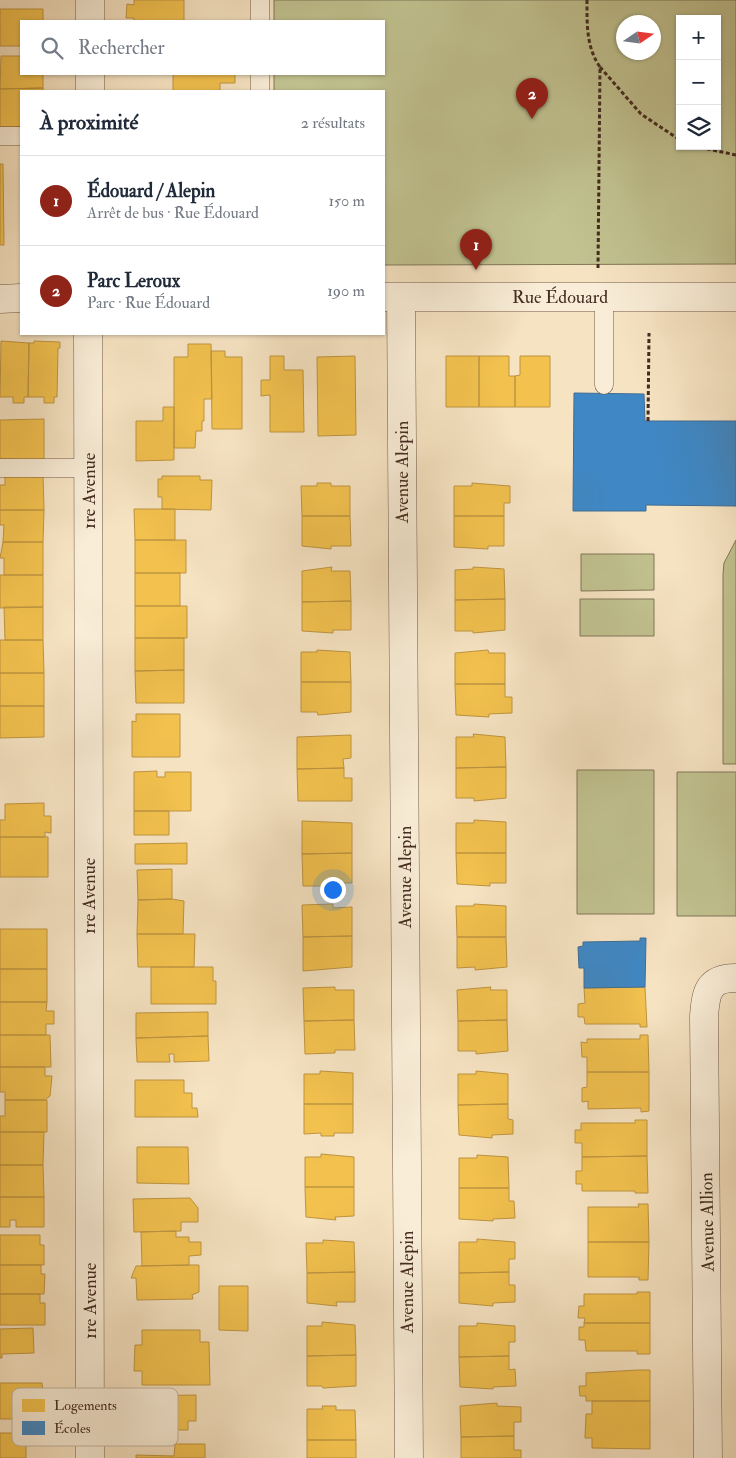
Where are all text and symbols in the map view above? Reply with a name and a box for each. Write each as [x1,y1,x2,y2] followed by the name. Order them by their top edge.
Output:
[616,15,661,60] north arrow
[676,15,721,150] map controls
[676,15,721,60] button: +
[20,20,385,75] search box
[38,34,66,62] icon: search
[78,36,165,60] text: Rechercher
[676,60,721,105] button: −
[516,78,548,119] pin: 2
[676,105,721,150] button: layers
[40,109,138,136] text: À proximité
[301,113,365,133] text: 2 résultats
[87,179,215,203] text: Édouard / Alepin
[53,191,59,211] text: 1
[328,191,365,211] text: 150 m
[87,203,259,223] text: Arrêt de bus · Rue Édouard
[460,229,492,270] pin: 1
[87,269,180,293] text: Parc Leroux
[52,281,60,301] text: 2
[327,281,365,301] text: 190 m
[512,286,608,309] street label: Rue Édouard
[87,293,210,313] text: Parc · Rue Édouard
[391,421,414,524] street label: Avenue Alepin
[78,452,101,529] street label: 1re Avenue
[394,826,417,929] street label: Avenue Alepin
[78,857,101,934] street label: 1re Avenue
[320,877,346,903] your location
[695,1172,720,1273] street label: Avenue Allion
[396,1231,419,1334] street label: Avenue Alepin
[79,1262,102,1339] street label: 1re Avenue
[12,1388,178,1446] legend
[54,1397,117,1414] text: Logements
[54,1420,91,1437] text: Écoles

